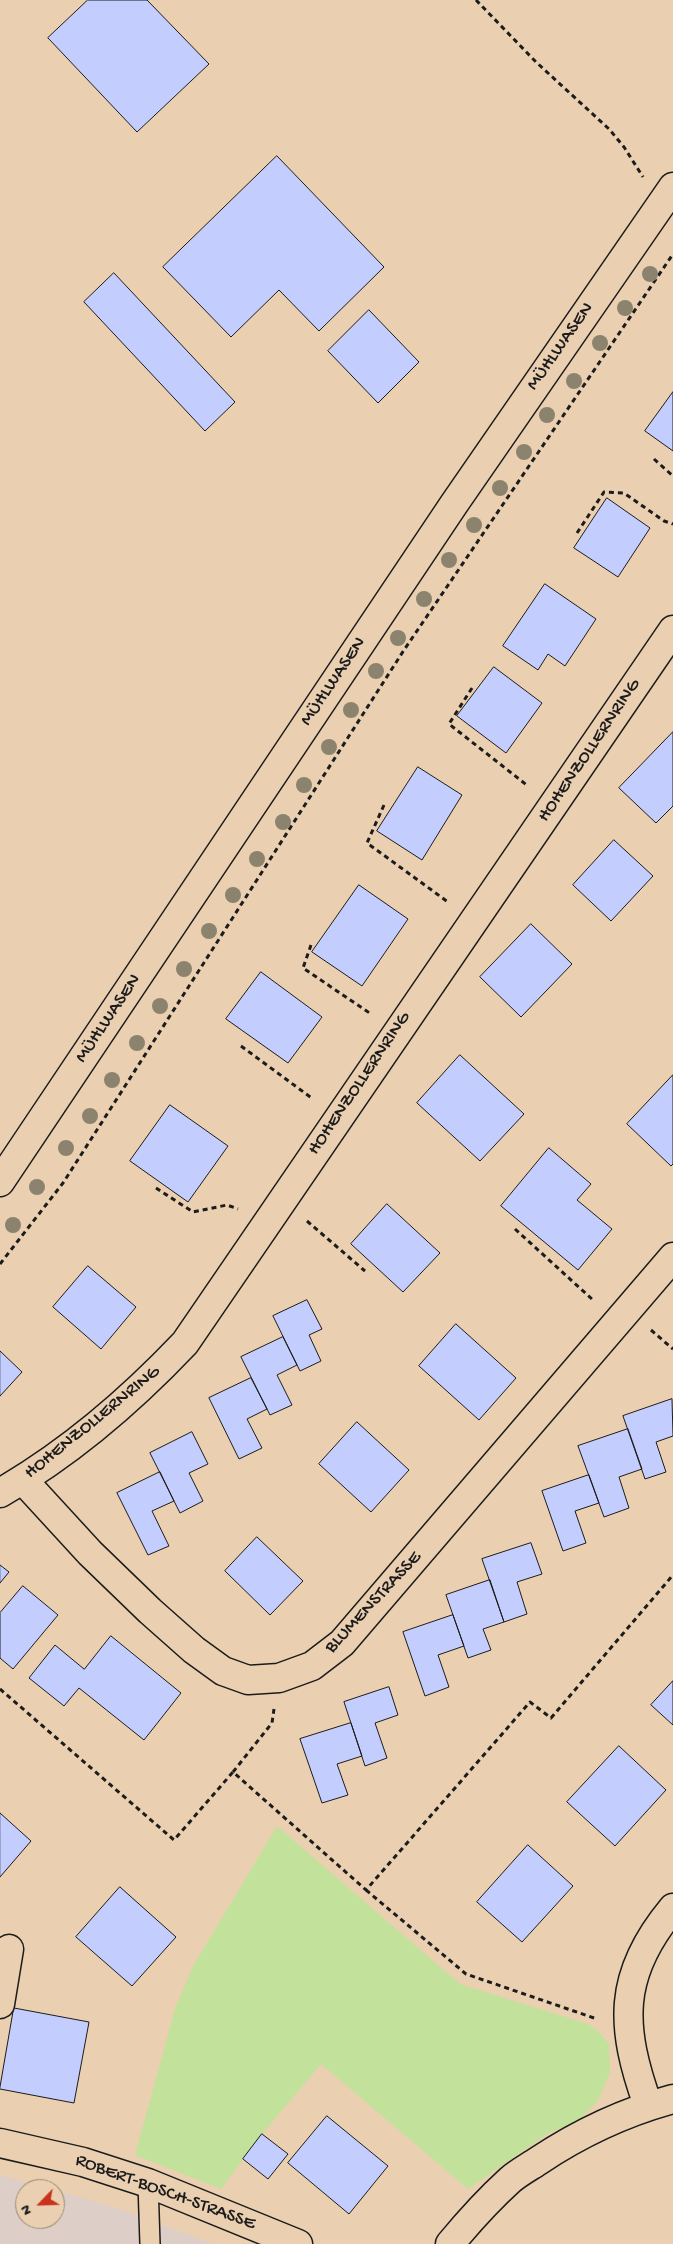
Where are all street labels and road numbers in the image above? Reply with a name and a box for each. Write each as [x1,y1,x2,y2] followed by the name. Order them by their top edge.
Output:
[522,299,600,395] street label: MÜHLWASEN
[296,633,372,731] street label: MÜHLWASEN
[534,675,646,827] street label: HOHENZOLLERNRING
[71,970,147,1068] street label: MÜHLWASEN
[304,1008,416,1160] street label: HOHENZOLLERNRING
[20,1361,166,1485] street label: HOHENZOLLERNRING
[321,1547,427,1659] street label: BLUMENSTRASSE
[72,2150,258,2236] street label: ROBERT-BOSCH-STRASSE

